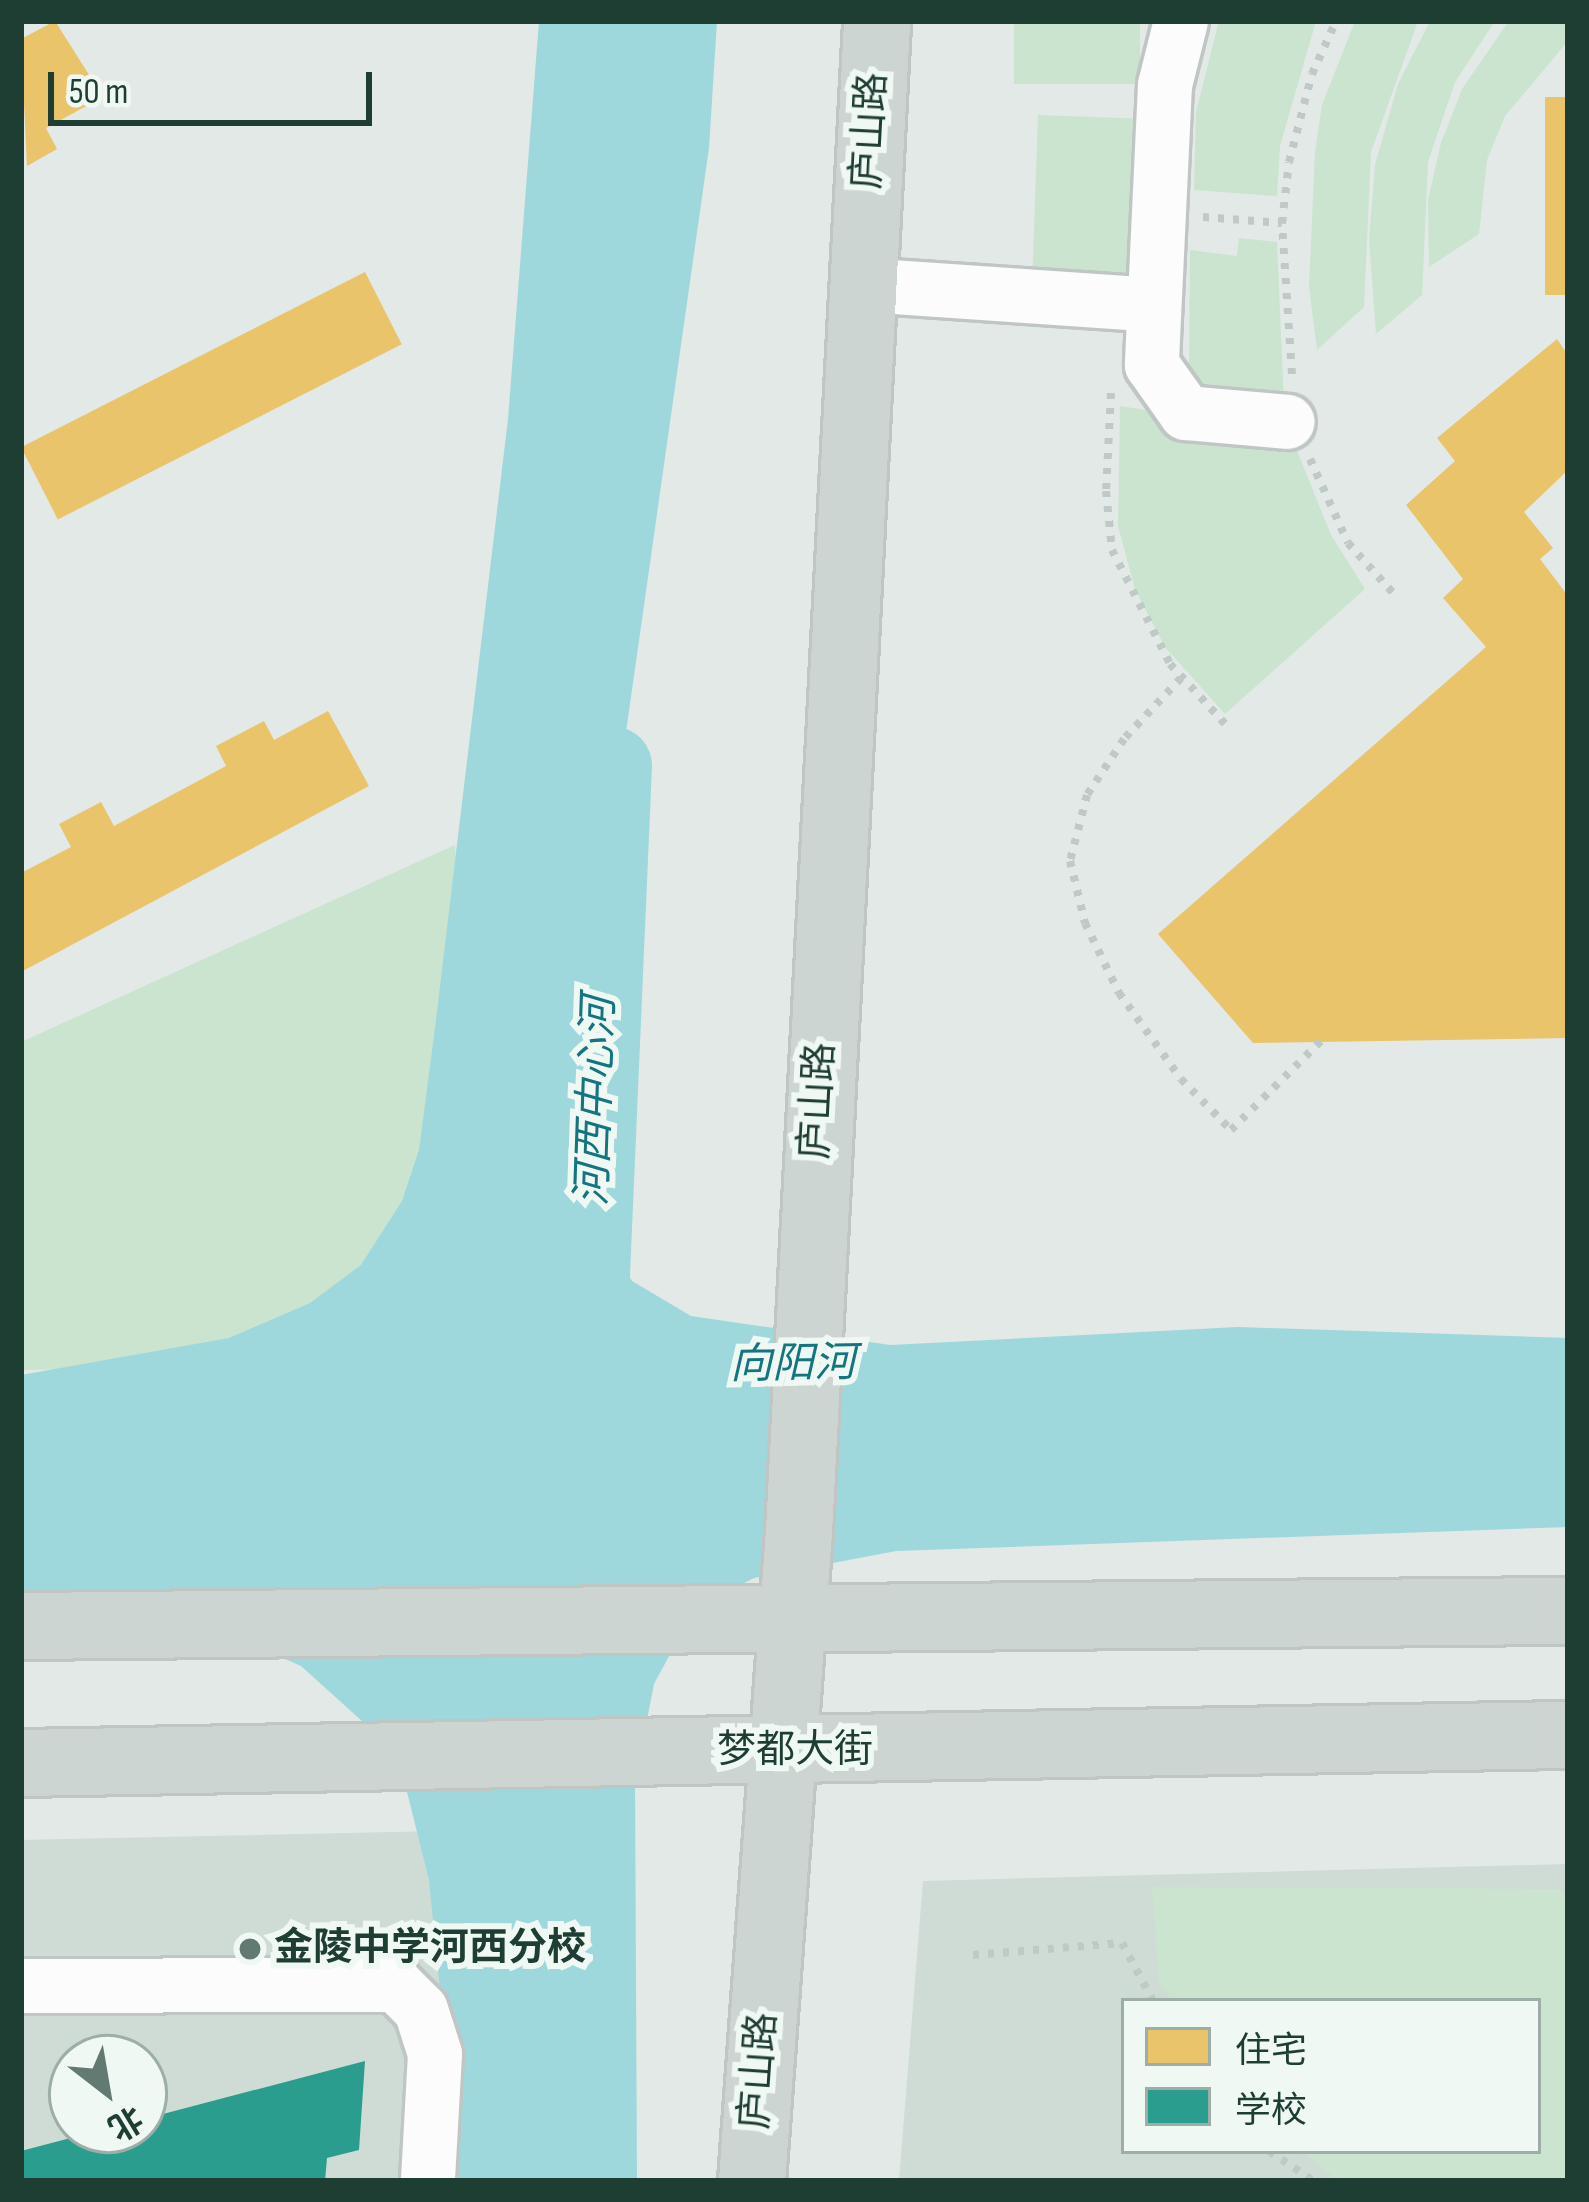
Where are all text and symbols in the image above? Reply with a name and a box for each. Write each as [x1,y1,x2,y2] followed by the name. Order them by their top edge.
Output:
[54,48,378,122] scale bar
[69,71,128,114] text: 50 m
[845,71,897,191] street label: 庐山路
[568,995,626,1207] water label: 河西中心河
[793,1041,845,1161] street label: 庐山路
[730,1339,856,1391] water label: 向阳河
[717,1728,873,1774] street label: 梦都大街
[274,1926,586,1972] place label: 金陵中学河西分校
[237,1936,263,1962] marker: 金陵中学河西分校
[1121,1998,1541,2154] legend
[733,2011,787,2131] street label: 庐山路
[1235,2030,1307,2073] text: 住宅
[48,2034,168,2154] north arrow
[1235,2090,1307,2133] text: 学校
[101,2097,149,2148] text: 北

